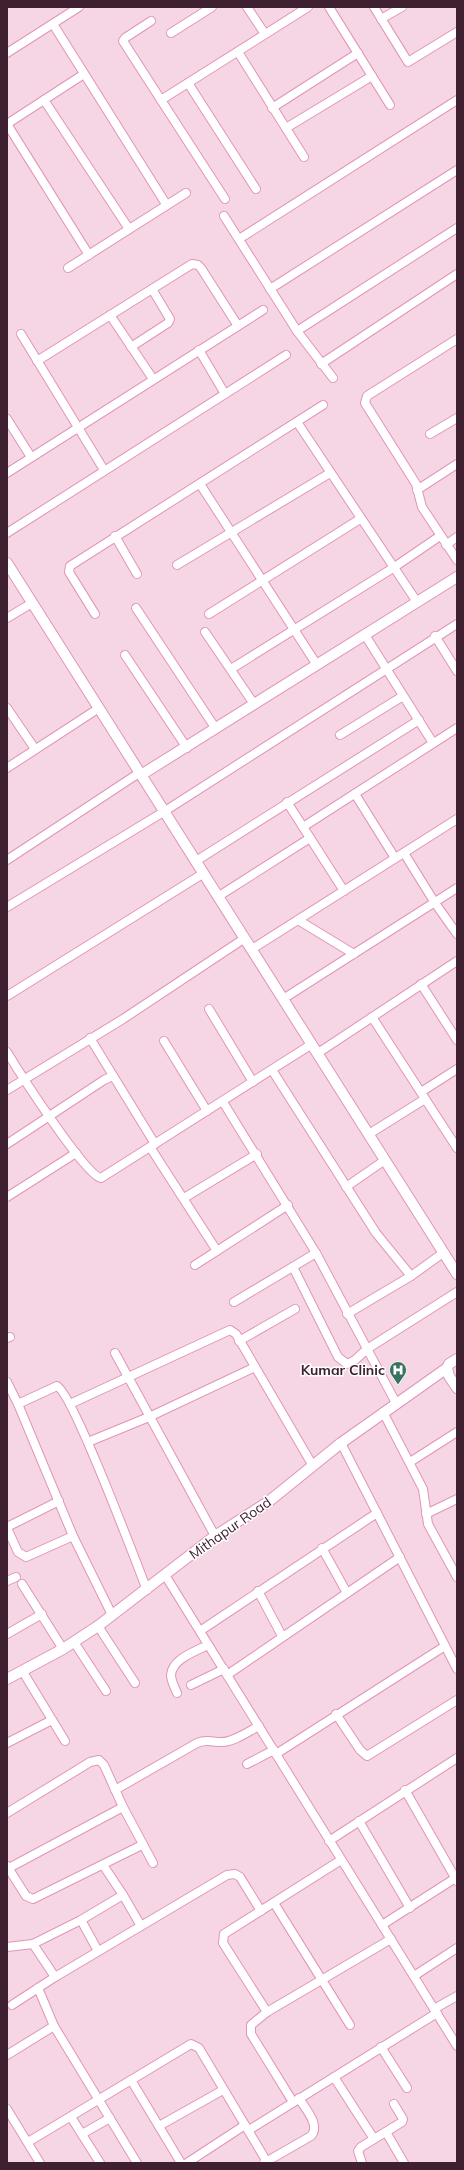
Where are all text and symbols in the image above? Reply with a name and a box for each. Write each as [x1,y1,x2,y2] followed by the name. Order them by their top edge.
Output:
[388,1360,408,1385] hospital icon: Kumar Clinic
[301,1361,385,1379] place label: Kumar Clinic
[185,1493,275,1563] street label: Mithapur Road

